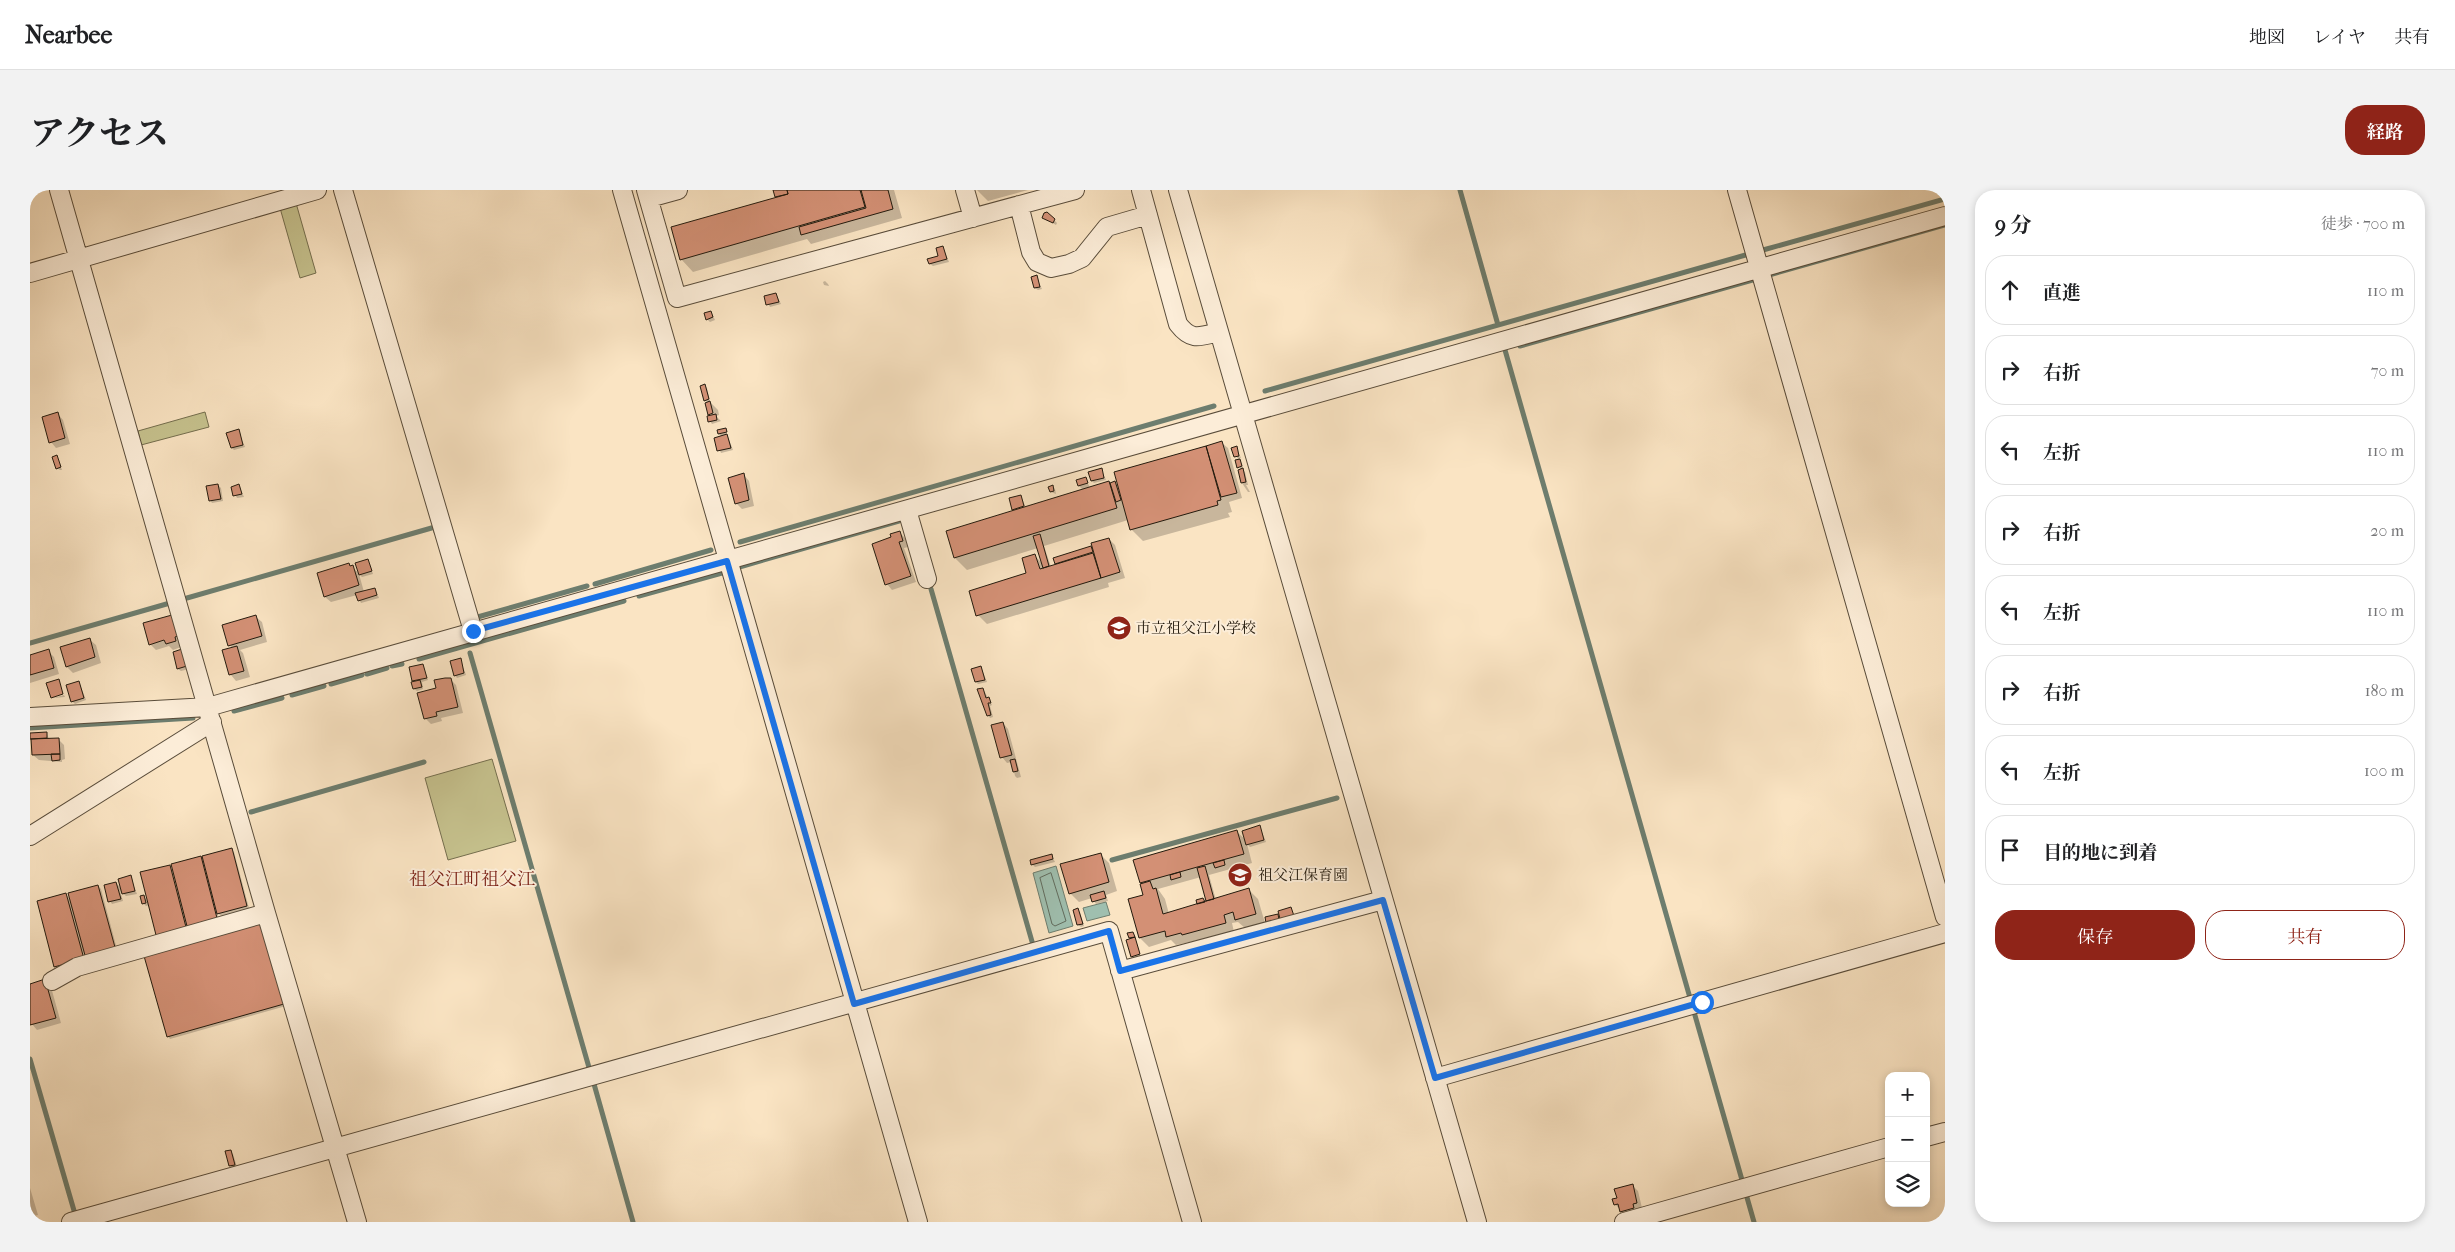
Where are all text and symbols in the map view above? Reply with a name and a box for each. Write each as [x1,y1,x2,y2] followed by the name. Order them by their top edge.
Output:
[25,21,112,49] text: Nearbee
[2249,27,2285,48] text: 地図
[2313,27,2366,48] text: レイヤ
[2394,27,2430,48] text: 共有
[2345,105,2425,155] button: 経路
[30,113,169,154] text: アクセス
[1995,213,2032,237] text: 9 分
[2321,214,2405,233] text: 徒歩 · 700 m
[1996,276,2024,304] icon: ahead
[2367,281,2404,300] text: 110 m
[2043,282,2081,304] text: 直進
[1996,356,2024,384] icon: right
[2371,361,2404,380] text: 70 m
[2043,362,2081,384] text: 右折
[1996,436,2024,464] icon: left
[2367,441,2404,460] text: 110 m
[2043,442,2081,464] text: 左折
[1996,516,2024,544] icon: right
[2370,521,2404,540] text: 20 m
[2043,522,2081,544] text: 右折
[1996,596,2024,624] icon: left
[2367,601,2404,620] text: 110 m
[2043,602,2081,624] text: 左折
[1106,615,1132,641] school or university icon: 市立祖父江小学校
[1136,619,1256,637] place label: 市立祖父江小学校
[462,620,485,643] route end
[1996,676,2024,704] icon: right
[2365,681,2404,700] text: 180 m
[2043,682,2081,704] text: 右折
[1996,756,2024,784] icon: left
[2364,761,2404,780] text: 100 m
[2043,762,2081,784] text: 左折
[1996,836,2024,864] icon: arrive
[2043,842,2157,864] text: 目的地に到着
[1227,862,1253,888] school or university icon: 祖父江保育園
[1258,866,1348,884] place label: 祖父江保育園
[409,869,535,890] district label: 祖父江町祖父江
[1995,910,2195,960] button: 保存
[2205,910,2405,960] button: 共有
[1691,991,1714,1014] route start
[1885,1072,1930,1207] map controls
[1885,1072,1930,1117] button: +
[1885,1117,1930,1162] button: −
[1885,1162,1930,1207] button: layers

